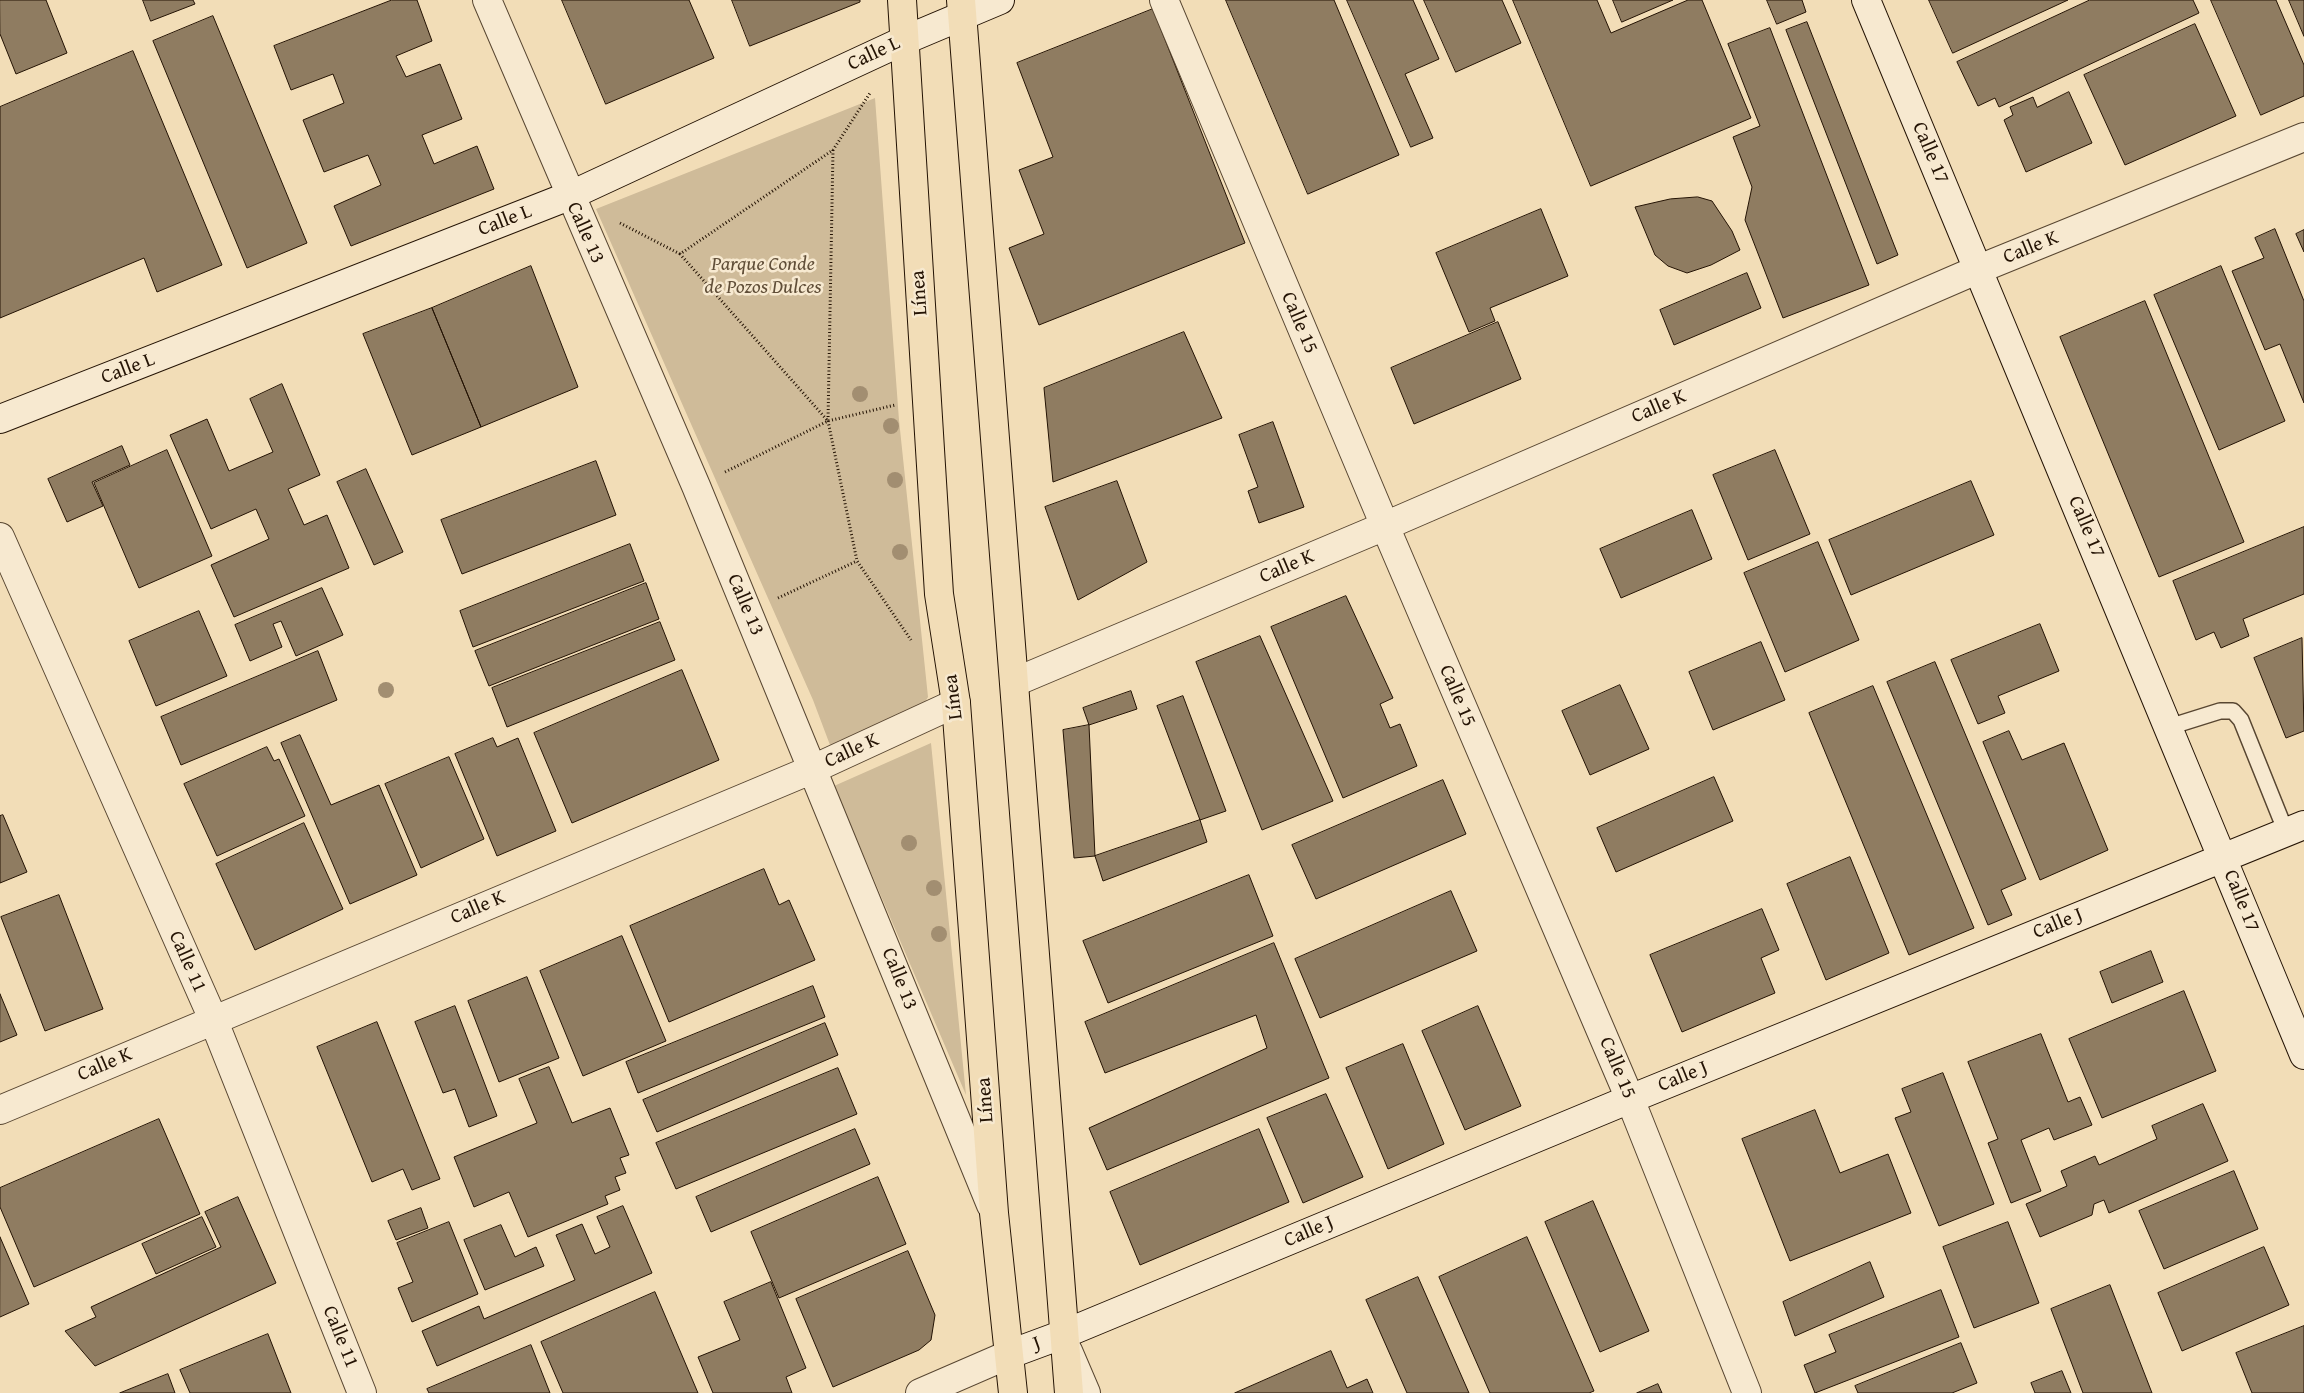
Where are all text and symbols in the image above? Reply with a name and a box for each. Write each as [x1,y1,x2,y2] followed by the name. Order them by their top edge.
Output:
[844,31,904,77] street label: Calle L
[1906,119,1954,187] street label: Calle 17
[561,199,609,267] street label: Calle 13
[475,200,535,242] street label: Calle L
[2000,226,2062,270] street label: Calle K
[705,253,821,300] park label: Parque Conde de Pozos Dulces
[906,270,934,316] street label: Línea
[1275,289,1323,357] street label: Calle 15
[98,348,158,390] street label: Calle L
[1628,385,1690,429] street label: Calle K
[2062,493,2110,561] street label: Calle 17
[1256,545,1318,589] street label: Calle K
[721,571,769,639] street label: Calle 13
[1433,662,1481,730] street label: Calle 15
[939,673,969,721] street label: Línea
[821,728,883,774] street label: Calle K
[2218,867,2264,935] street label: Calle 17
[447,886,509,930] street label: Calle K
[2030,903,2086,945] street label: Calle J
[163,928,211,996] street label: Calle 11
[876,945,922,1013] street label: Calle 13
[1593,1034,1641,1102] street label: Calle 15
[74,1043,136,1087] street label: Calle K
[1655,1056,1711,1098] street label: Calle J
[972,1077,1000,1123] street label: Línea
[1281,1211,1337,1253] street label: Calle J
[317,1303,363,1371] street label: Calle 11
[1030,1332,1044,1356] street label: J

